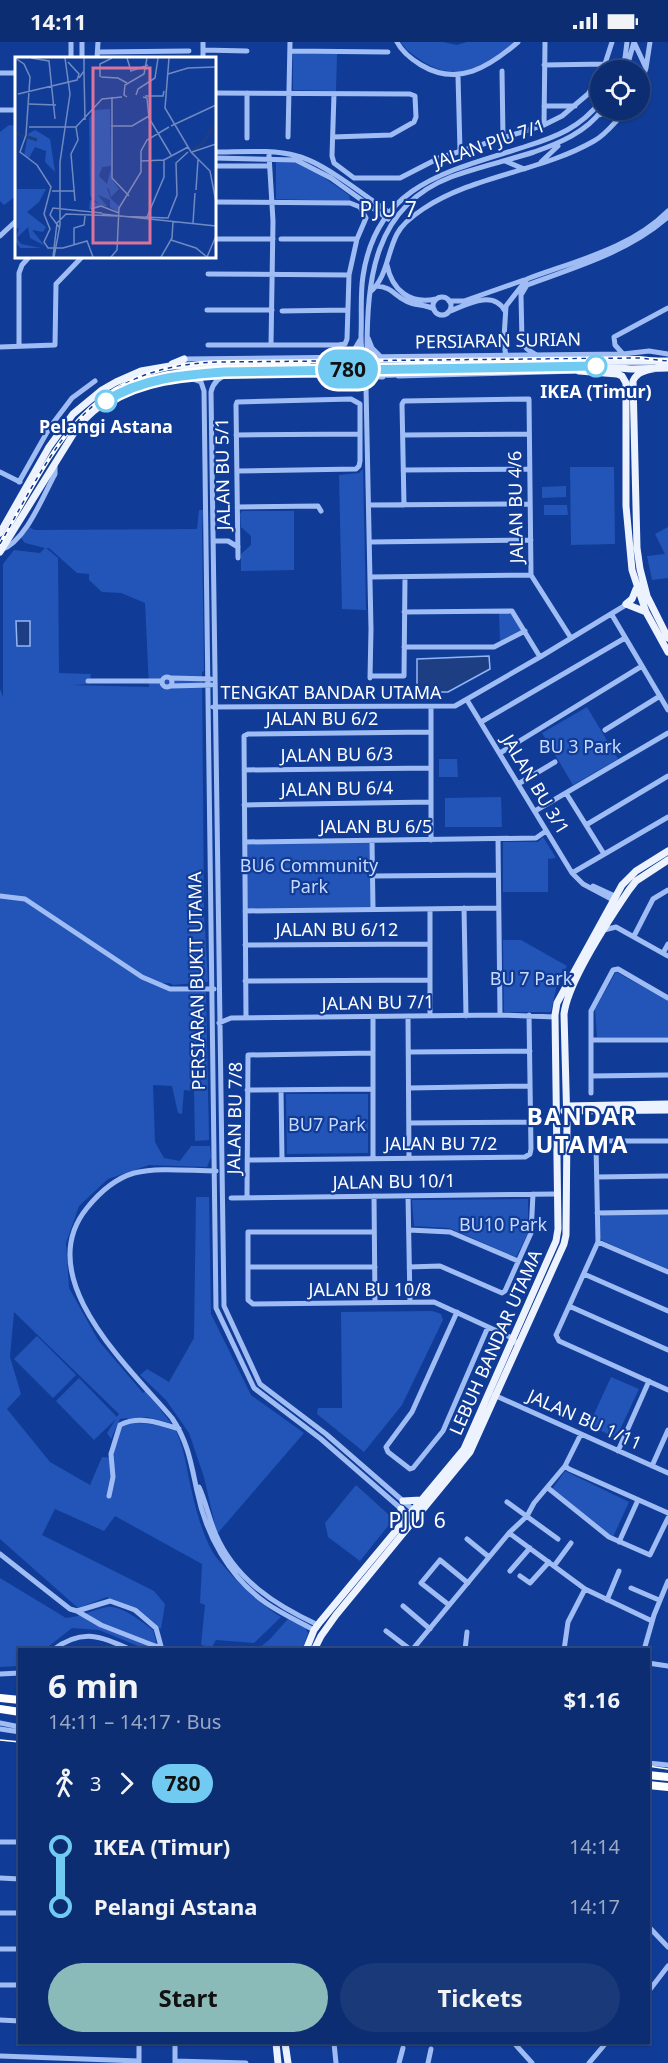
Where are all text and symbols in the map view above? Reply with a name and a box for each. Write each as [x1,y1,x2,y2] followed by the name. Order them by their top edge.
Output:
[30,6,87,36] text: 14:11
[15,57,216,258] inset map
[590,60,650,120] map controls
[590,60,650,120] button: locate
[428,113,548,174] street label: JALAN PJU 7/1
[360,195,418,223] district label: PJU 7
[415,327,581,353] street label: PERSIARAN SURIAN
[314,350,382,388] line badge: 780
[330,355,366,383] text: 780
[585,355,607,377] marker: IKEA (Timur)
[540,379,652,403] place label: IKEA (Timur)
[95,390,117,412] marker: Pelangi Astana
[39,414,173,438] place label: Pelangi Astana
[209,418,235,532] street label: JALAN BU 5/1
[502,451,528,565] street label: JALAN BU 4/6
[220,680,442,704] street label: TENGKAT BANDAR UTAMA
[264,706,378,730] street label: JALAN BU 6/2
[496,728,575,838] street label: JALAN BU 3/1
[539,734,622,758] park label: BU 3 Park
[279,741,393,767] street label: JALAN BU 6/3
[279,775,393,801] street label: JALAN BU 6/4
[318,814,432,838] street label: JALAN BU 6/5
[240,853,379,898] park label: BU6 Community Park
[182,871,210,1091] street label: PERSIARAN BUKIT UTAMA
[274,917,398,941] street label: JALAN BU 6/12
[490,966,573,990] park label: BU 7 Park
[320,989,434,1015] street label: JALAN BU 7/1
[221,1062,247,1176] street label: JALAN BU 7/8
[527,1099,637,1160] district label: BANDAR UTAMA
[288,1112,366,1136] park label: BU7 Park
[383,1131,497,1155] street label: JALAN BU 7/2
[330,1168,456,1194] street label: JALAN BU 10/1
[459,1212,547,1236] park label: BU10 Park
[443,1245,547,1439] street label: LEBUH BANDAR UTAMA
[307,1277,431,1301] street label: JALAN BU 10/8
[522,1382,646,1455] street label: JALAN BU 1/11
[389,1506,447,1534] district label: PJU 6
[48,1663,139,1708] text: 6 min
[563,1684,620,1714] text: $1.16
[48,1708,221,1735] text: 14:11 – 14:17 · Bus
[48,1767,81,1800] icon: walk
[110,1767,143,1800] icon: forward
[164,1769,201,1797] text: 780
[90,1770,101,1797] text: 3
[94,1831,230,1861] text: IKEA (Timur)
[569,1833,620,1860] text: 14:14
[94,1891,258,1921] text: Pelangi Astana
[569,1893,620,1920] text: 14:17
[48,1963,328,2032] button: Start
[340,1963,620,2032] button: Tickets

